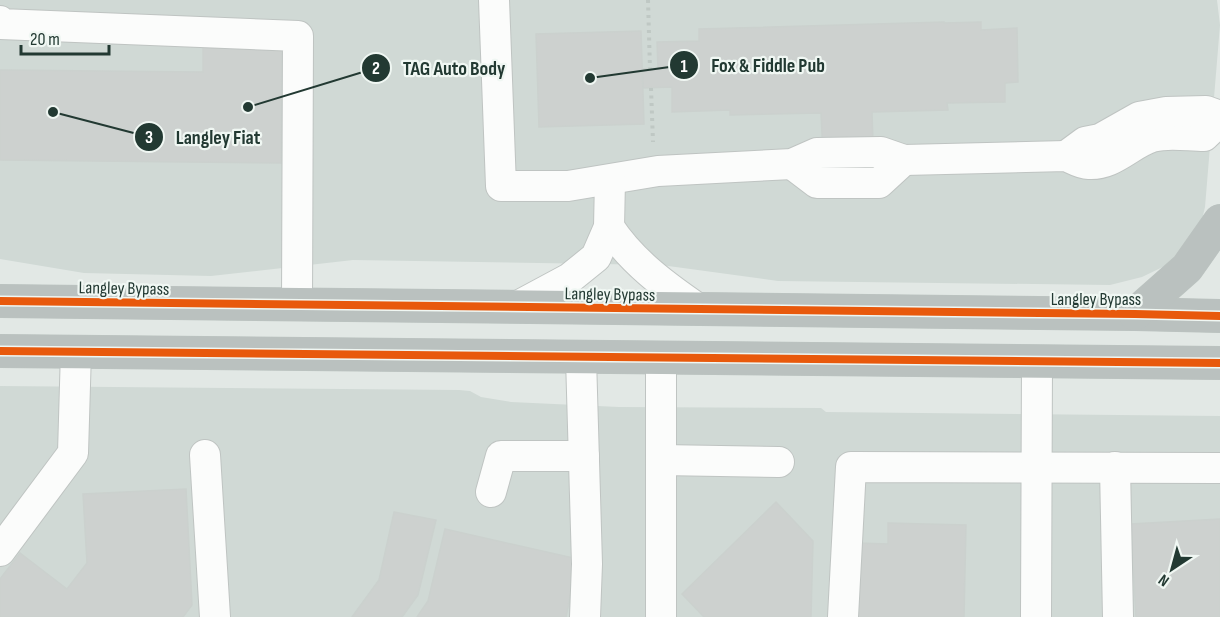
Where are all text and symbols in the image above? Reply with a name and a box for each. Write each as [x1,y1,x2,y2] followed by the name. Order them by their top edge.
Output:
[21,18,110,56] scale bar
[30,29,60,50] text: 20 m
[669,46,837,84] callout: Fox & Fiddle Pub
[361,49,518,87] callout: TAG Auto Body
[711,54,825,78] text: Fox & Fiddle Pub
[680,56,688,77] text: 1
[403,57,506,81] text: TAG Auto Body
[372,58,380,79] text: 2
[134,118,272,156] callout: Langley Fiat
[176,126,261,150] text: Langley Fiat
[145,127,153,148] text: 3
[78,277,169,300] street label: Langley Bypass
[564,283,655,306] street label: Langley Bypass
[1051,289,1141,310] street label: Langley Bypass
[1142,539,1202,599] north arrow
[1155,570,1173,590] text: N

